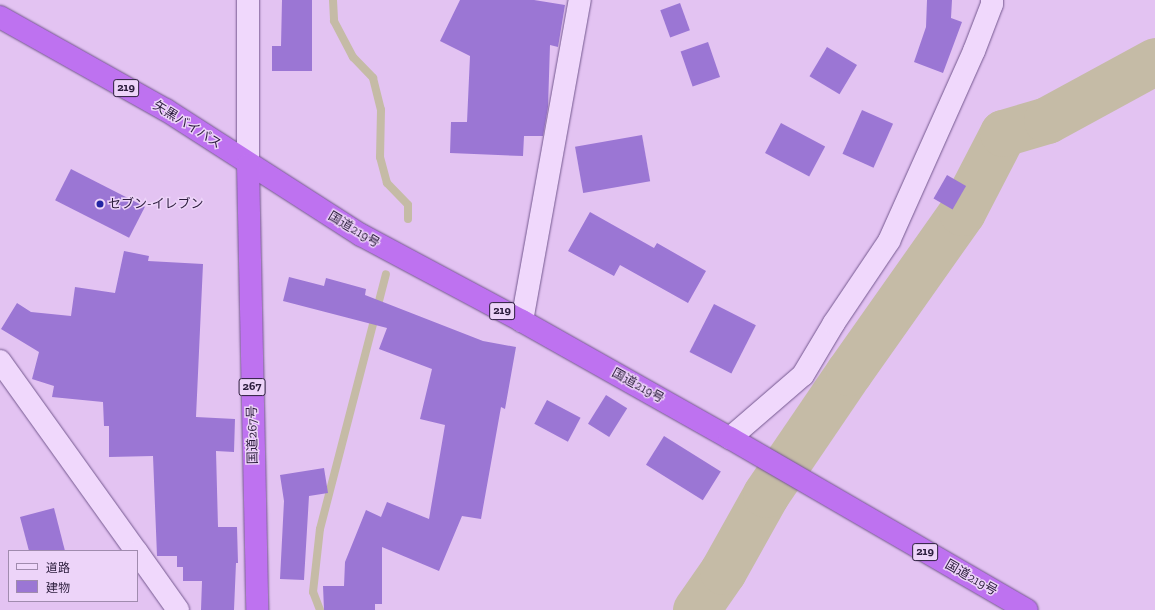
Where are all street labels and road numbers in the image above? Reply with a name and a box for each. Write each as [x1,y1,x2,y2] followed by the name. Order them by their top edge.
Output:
[113,78,139,98] road number: 219
[150,98,224,152] street label: 矢黒バイパス
[325,208,383,252] street label: 国道219号
[489,301,515,321] road number: 219
[609,365,667,407] street label: 国道219号
[238,377,266,397] road number: 267
[245,406,261,464] street label: 国道267号
[912,542,938,562] road number: 219
[942,557,1000,599] street label: 国道219号

